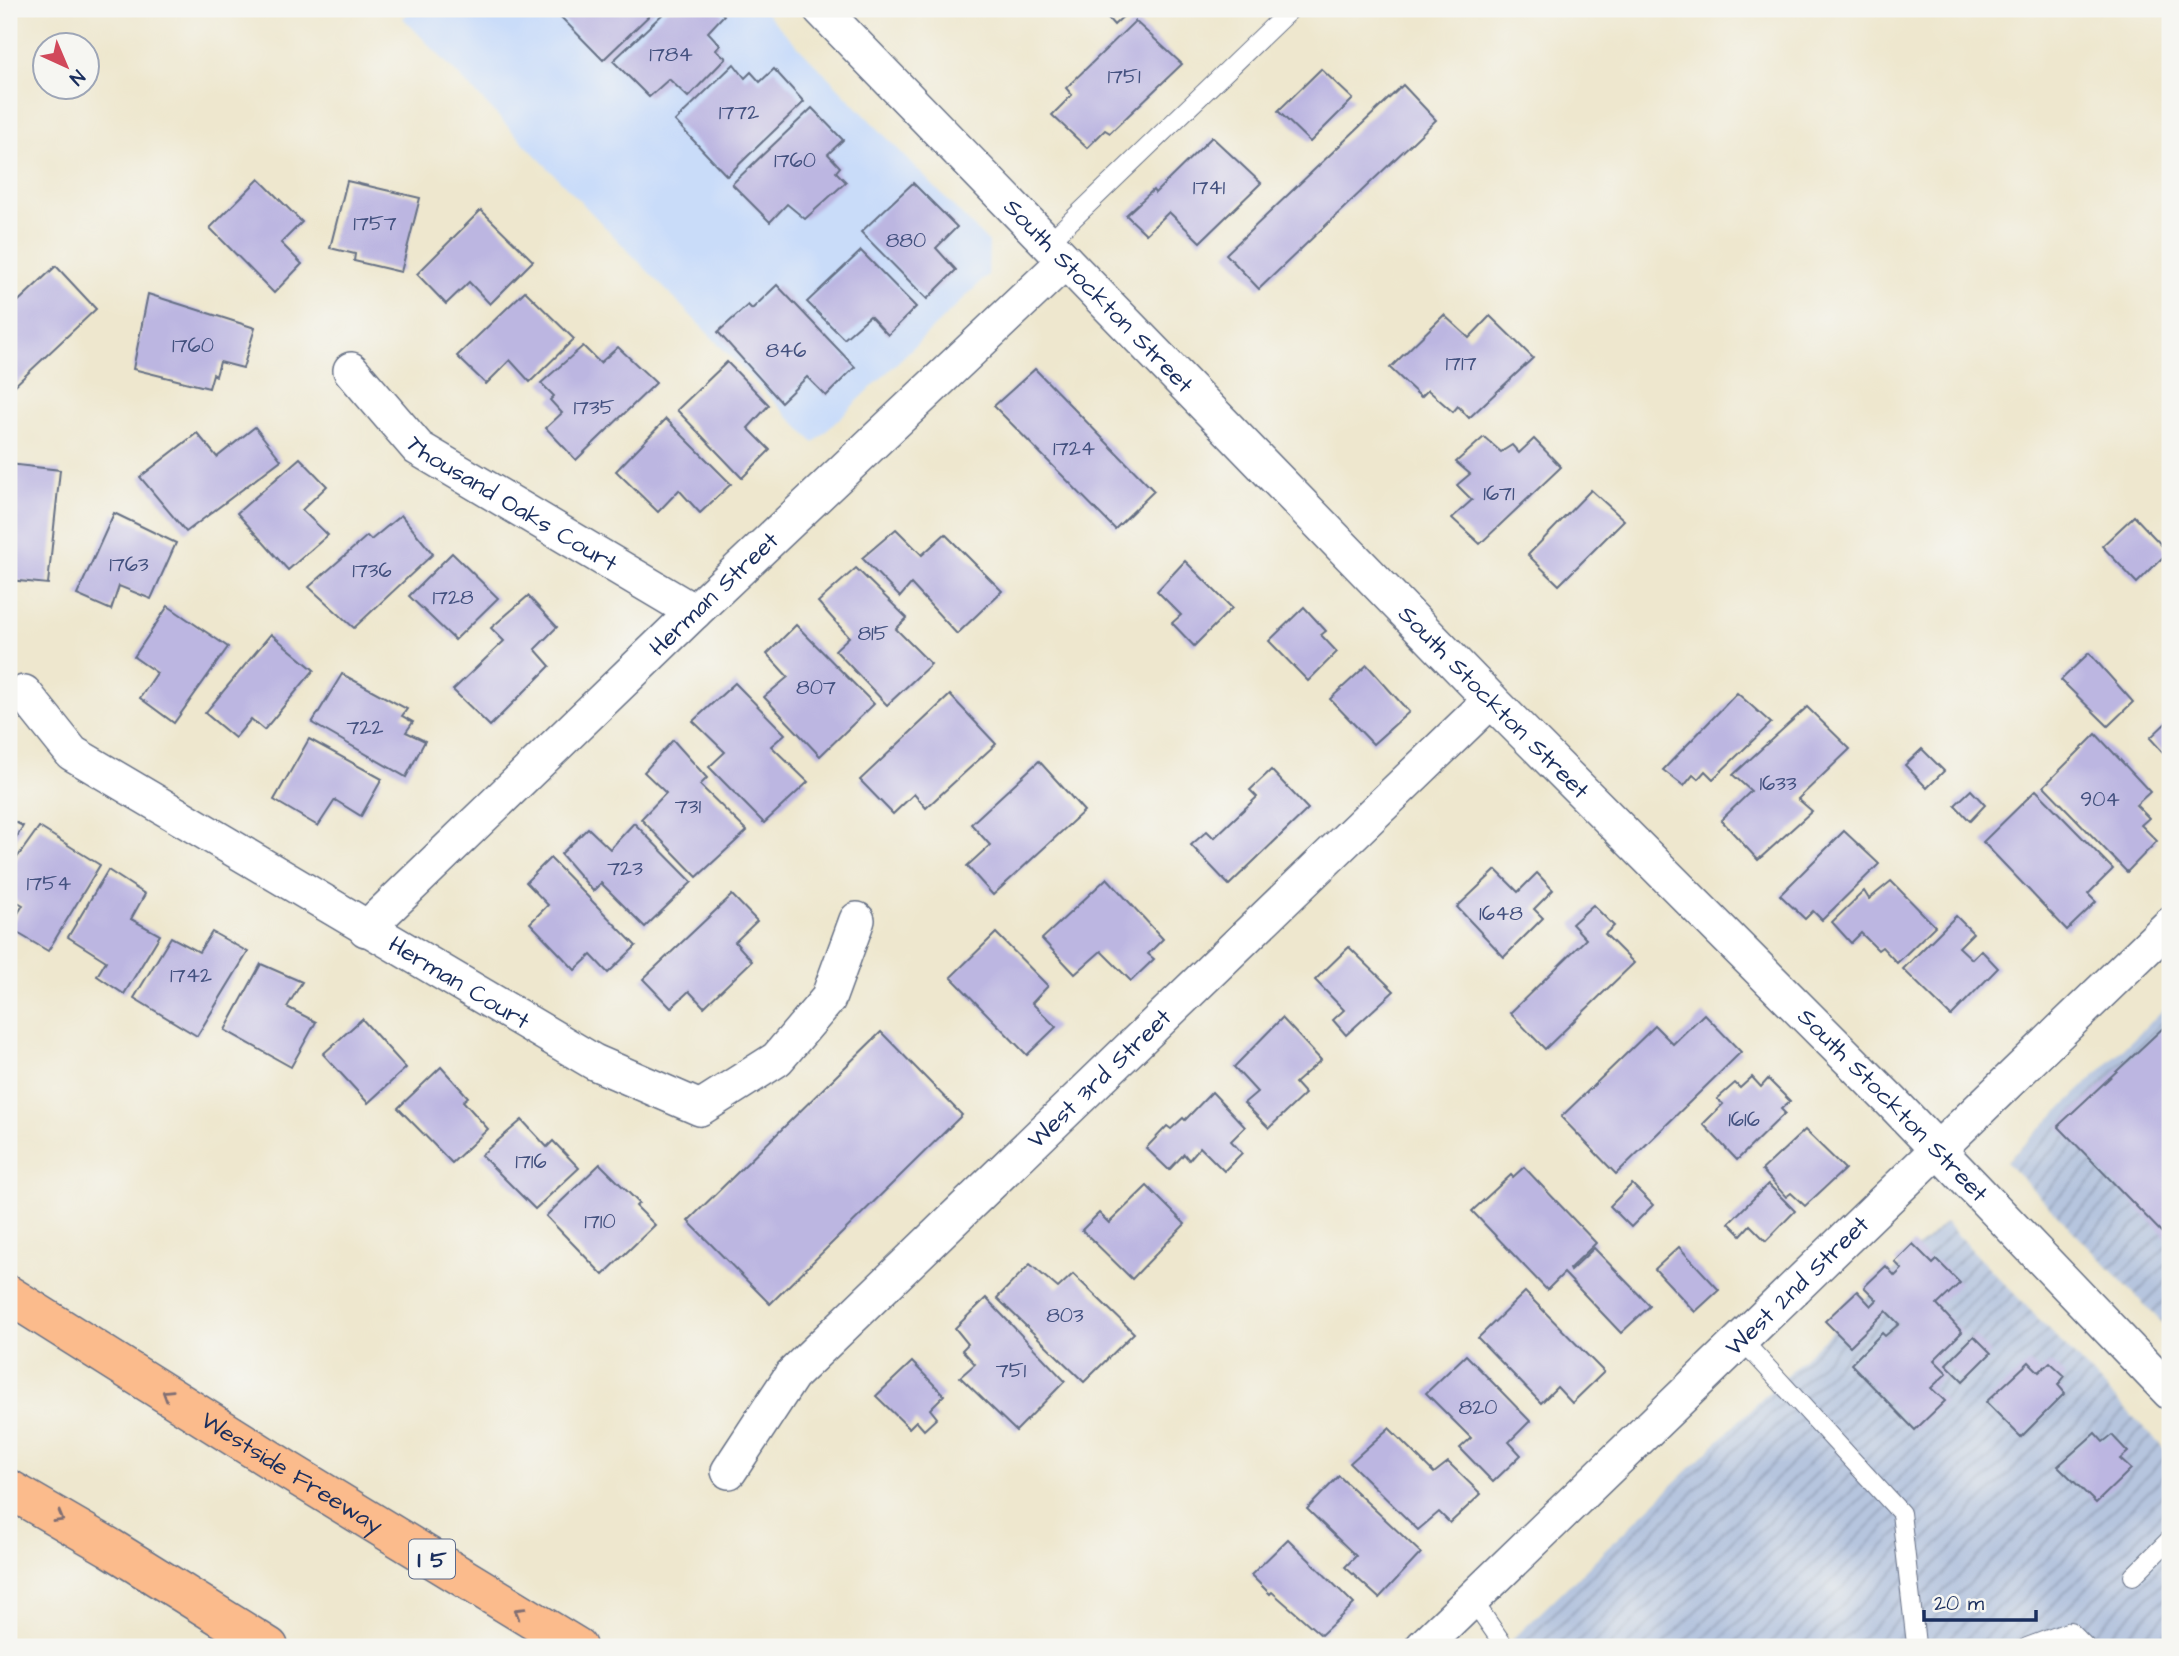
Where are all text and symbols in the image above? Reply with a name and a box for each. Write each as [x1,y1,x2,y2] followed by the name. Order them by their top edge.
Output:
[32,32,102,102] north arrow
[649,40,693,69] house number: 1784
[1107,62,1141,91] house number: 1751
[63,63,90,91] text: N
[719,98,759,127] house number: 1772
[774,146,816,175] house number: 1760
[1193,173,1226,202] house number: 1741
[995,191,1201,401] street label: South Stockton Street
[353,209,397,238] house number: 1757
[886,226,926,255] house number: 880
[172,331,214,360] house number: 1760
[765,336,807,365] house number: 846
[1445,349,1477,378] house number: 1717
[573,393,615,422] house number: 1735
[397,429,624,581] street label: Thousand Oaks Court
[1053,434,1095,463] house number: 1724
[1483,479,1515,508] house number: 1671
[642,524,787,664] street label: Herman Street
[109,550,149,579] house number: 1763
[352,556,392,585] house number: 1736
[432,583,474,612] house number: 1728
[1390,598,1597,807] street label: South Stockton Street
[857,619,889,648] house number: 815
[796,673,836,702] house number: 807
[347,713,383,742] house number: 722
[1759,769,1797,798] house number: 1633
[2080,785,2120,814] house number: 904
[675,792,701,821] house number: 731
[607,854,643,883] house number: 723
[27,869,71,898] house number: 1754
[1479,899,1523,928] house number: 1648
[382,928,536,1038] street label: Herman Court
[170,961,212,990] house number: 1742
[1020,1001,1180,1157] street label: West 3rd Street
[1789,1001,1995,1210] street label: South Stockton Street
[1728,1105,1760,1134] house number: 1616
[515,1147,547,1176] house number: 1716
[584,1207,616,1236] house number: 1710
[1718,1208,1877,1364] street label: West 2nd Street
[1046,1301,1084,1330] house number: 803
[996,1356,1027,1385] house number: 751
[162,1390,175,1403] one-way arrow
[1459,1393,1497,1422] house number: 820
[194,1404,389,1543] street label: Westside Freeway
[51,1510,64,1523] one-way arrow
[409,1540,455,1578] road number: I 5
[1924,1579,2036,1623] scale bar
[1934,1589,1985,1618] text: 20 m
[514,1607,527,1620] one-way arrow

